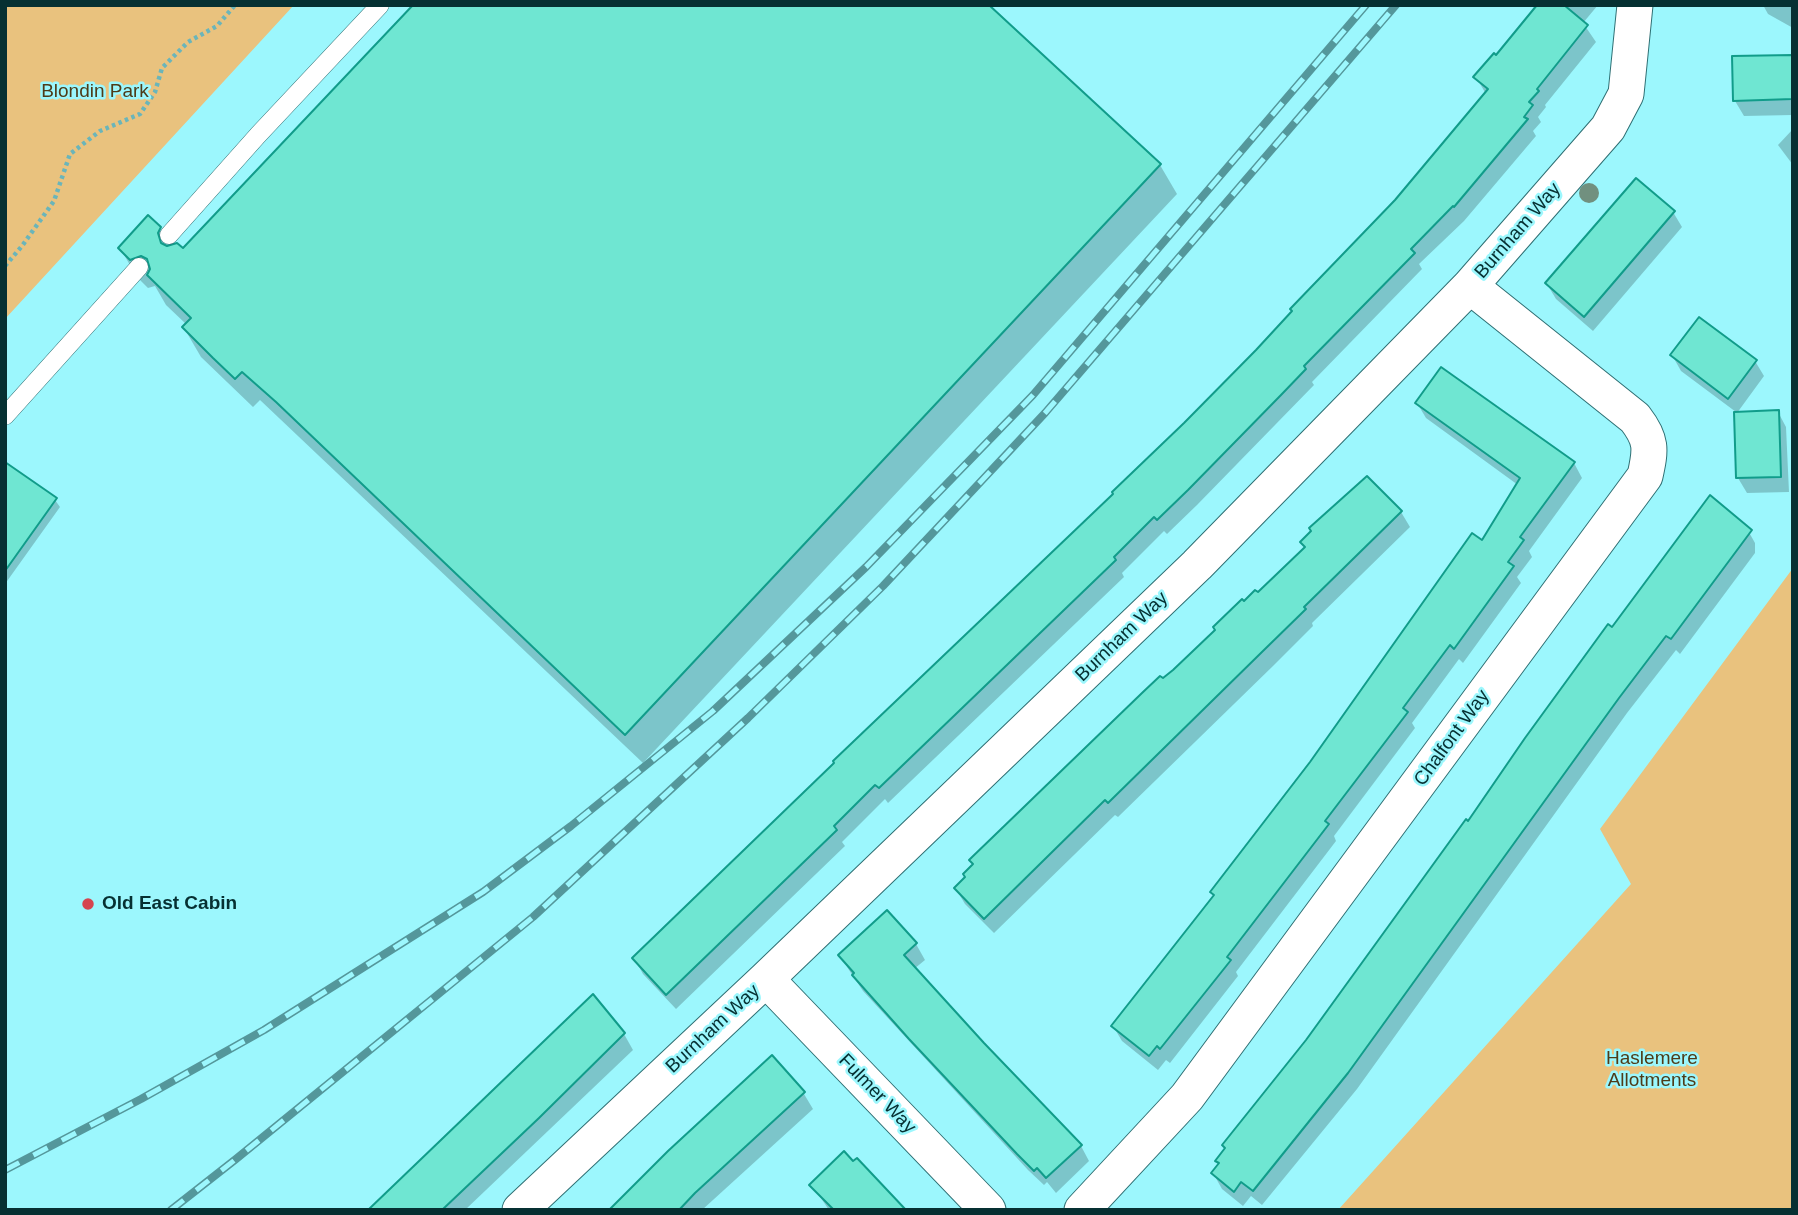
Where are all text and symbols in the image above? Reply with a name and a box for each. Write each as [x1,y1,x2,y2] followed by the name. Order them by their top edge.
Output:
[41,81,149,103] park label: Blondin Park
[1470,178,1566,284] street label: Burnham Way
[1071,587,1173,687] street label: Burnham Way
[1409,685,1495,791] street label: Chalfont Way
[102,893,237,915] place label: Old East Cabin
[80,896,96,912] marker: Old East Cabin
[661,980,765,1078] street label: Burnham Way
[1606,1048,1698,1092] park label: Haslemere Allotments
[833,1050,921,1138] street label: Fulmer Way

